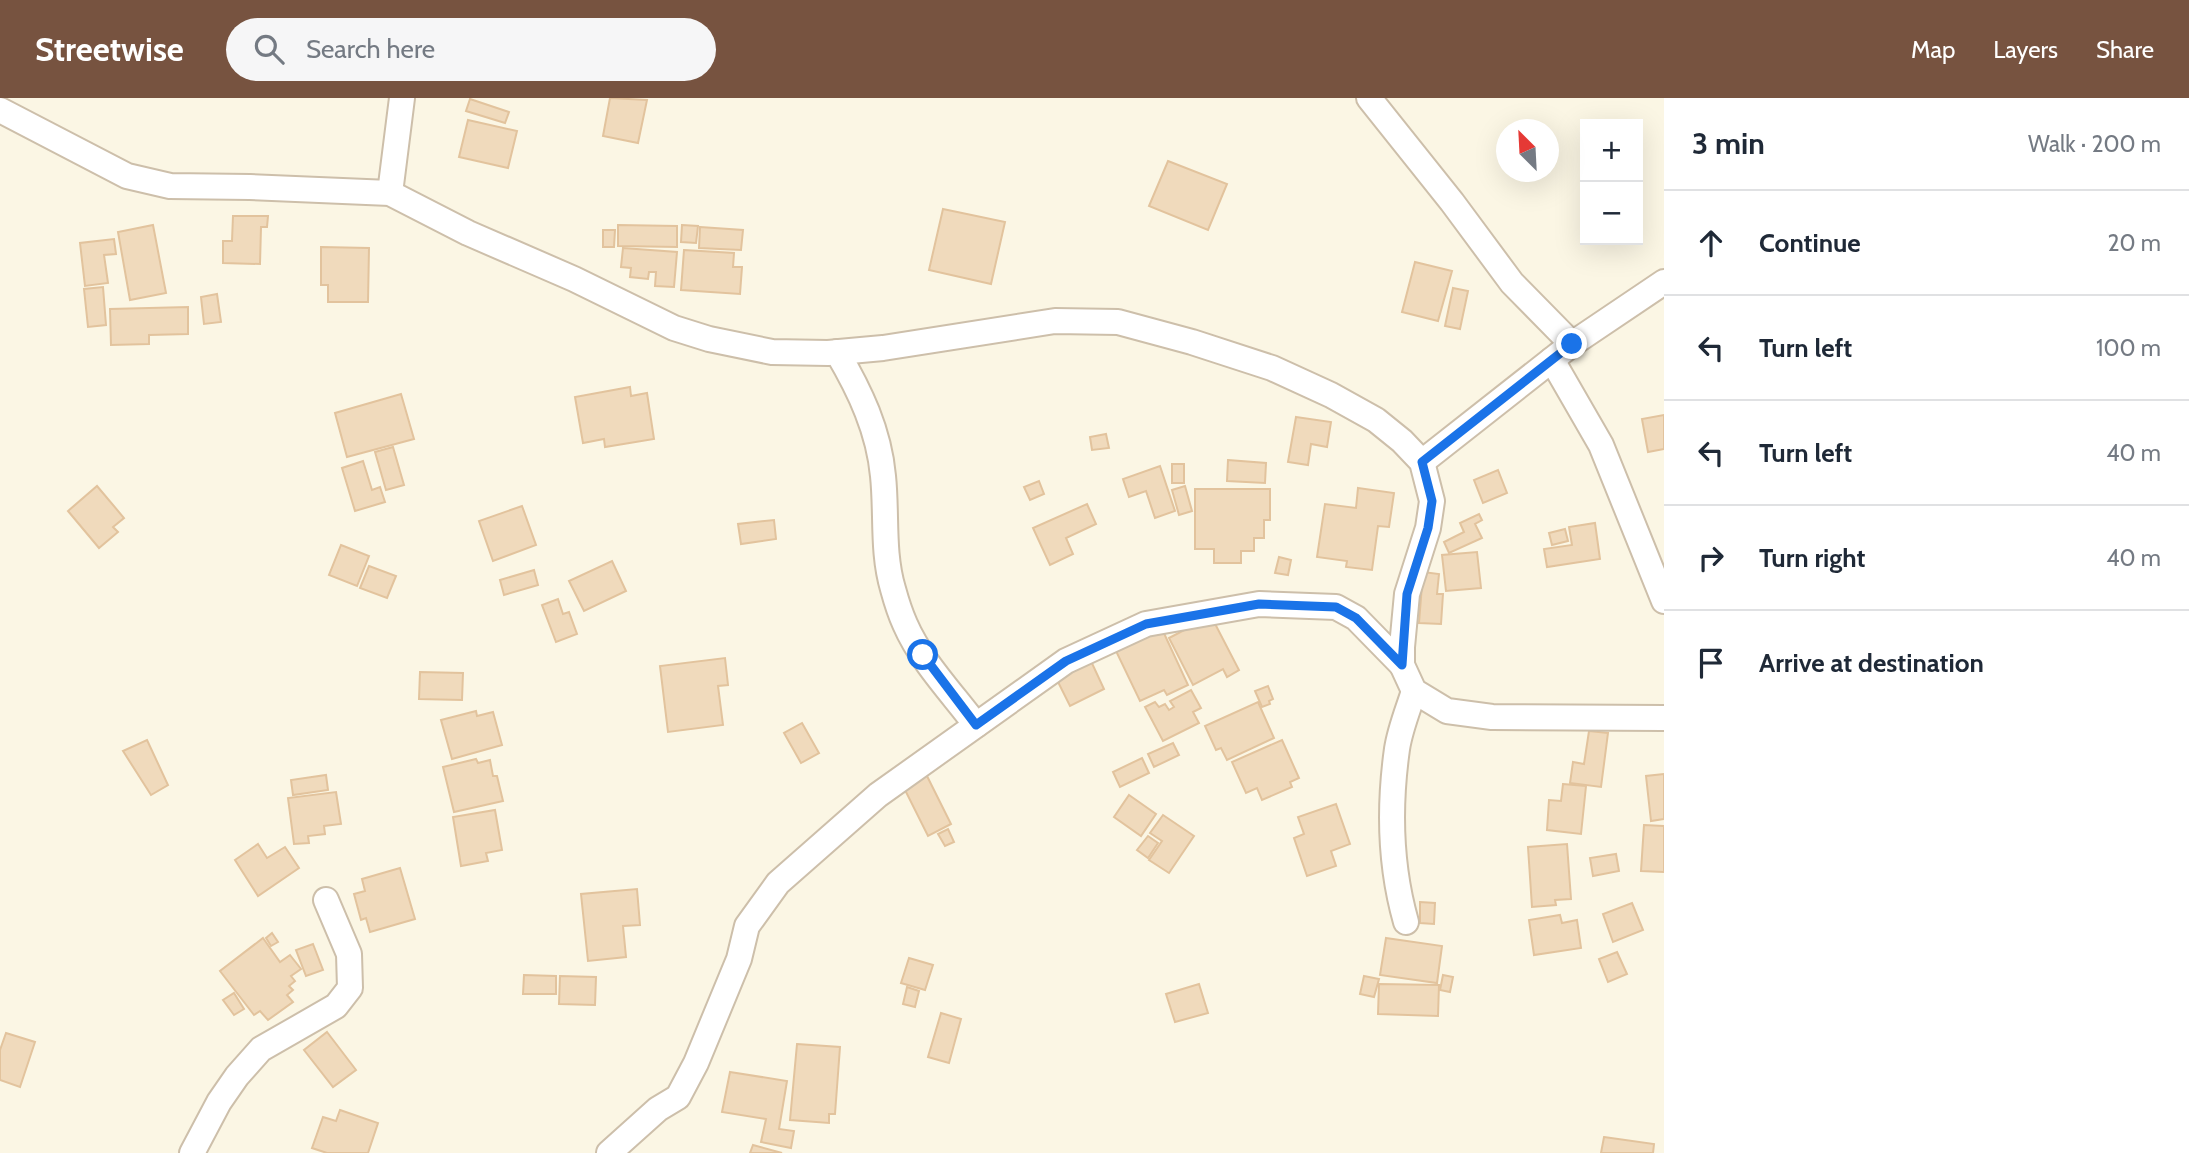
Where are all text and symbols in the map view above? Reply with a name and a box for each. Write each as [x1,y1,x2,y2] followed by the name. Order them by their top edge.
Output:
[226,18,716,81] search box
[35,29,184,69] text: Streetwise
[250,30,288,68] icon: search
[306,33,435,65] text: Search here
[1911,35,1955,64] text: Map
[1993,35,2058,64] text: Layers
[2096,35,2154,64] text: Share
[1496,119,1559,182] north arrow
[1580,119,1643,245] map controls
[1580,119,1643,182] button: +
[1692,125,1765,162] text: 3 min
[2028,130,2161,158] text: Walk · 200 m
[1580,182,1643,245] button: −
[1692,224,1730,262] icon: ahead
[1759,227,1861,259] text: Continue
[2108,229,2161,257] text: 20 m
[1556,328,1587,359] route end
[1692,329,1730,367] icon: left
[1759,332,1852,364] text: Turn left
[2096,334,2161,362] text: 100 m
[1692,434,1730,472] icon: left
[1759,437,1852,469] text: Turn left
[2106,439,2161,467] text: 40 m
[1692,539,1730,577] icon: right
[1759,542,1865,574] text: Turn right
[2106,544,2161,572] text: 40 m
[907,639,938,670] route start
[1692,644,1730,682] icon: arrive
[1759,647,1984,679] text: Arrive at destination

